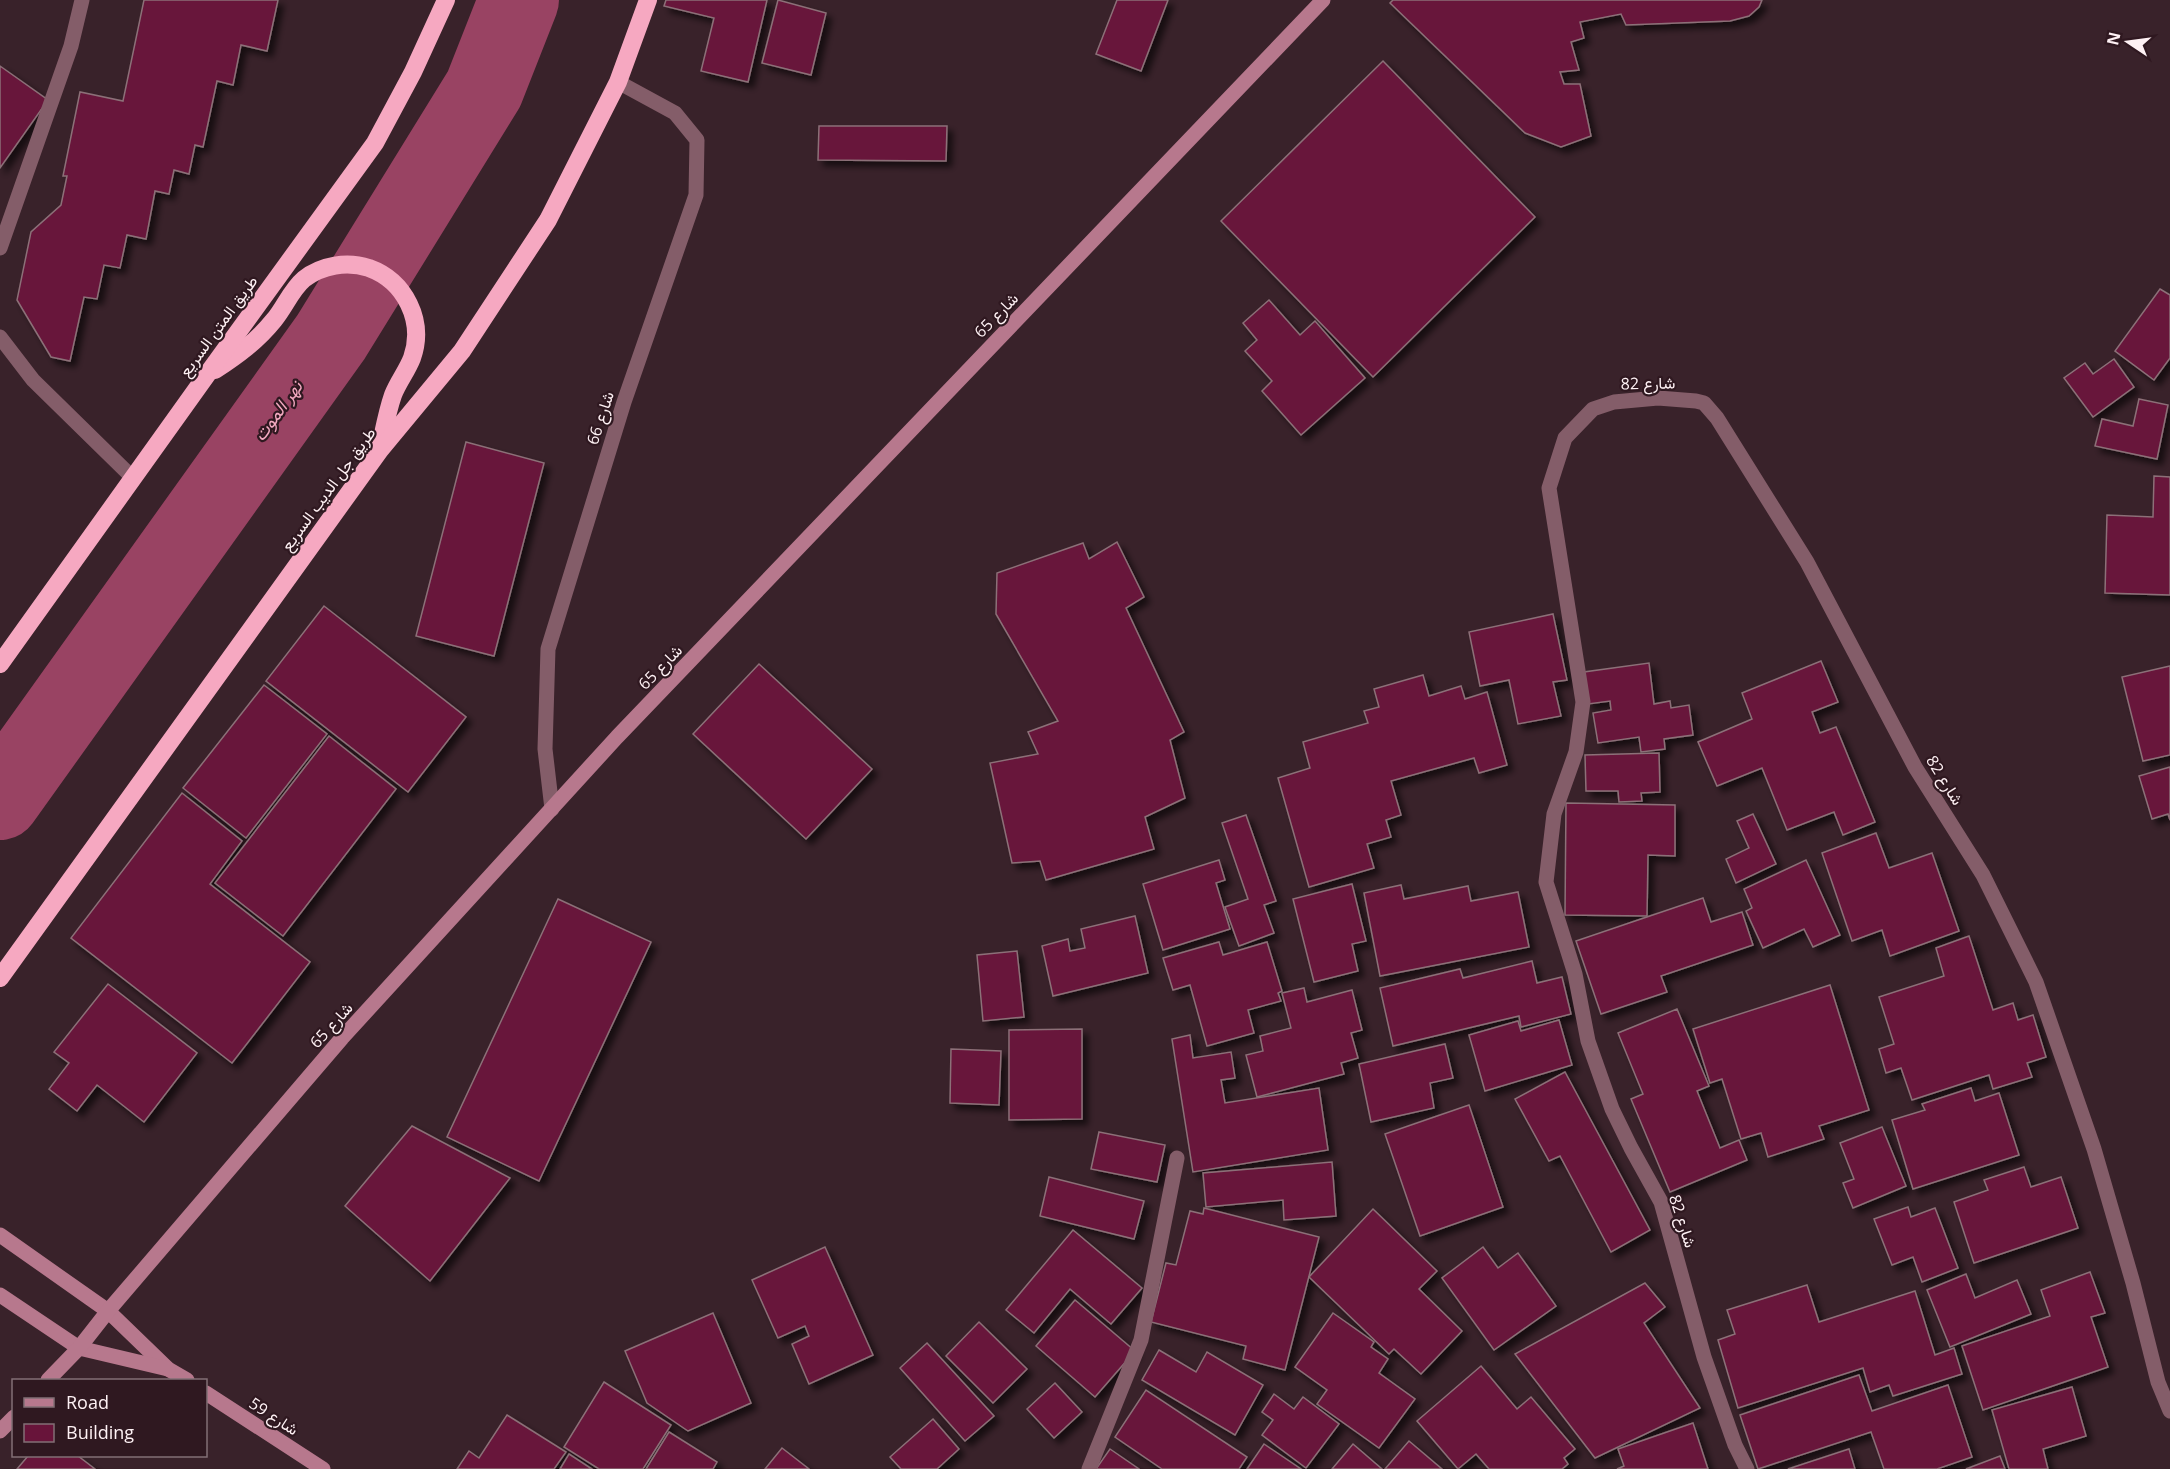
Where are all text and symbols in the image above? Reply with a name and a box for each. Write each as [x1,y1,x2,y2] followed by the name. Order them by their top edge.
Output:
[2098,12,2158,72] north arrow
[2101,30,2126,47] text: N
[174,271,263,382] street label: طريق المتن السريع
[969,288,1024,343] street label: شارع 65
[1620,372,1676,395] street label: شارع 82
[247,375,308,445] water label: نهر الموت
[581,389,620,448] street label: شارع 66
[276,423,381,556] street label: طريق جل الديب السريع
[633,640,688,695] street label: شارع 65
[1920,751,1969,810] street label: شارع 82
[305,997,358,1053] street label: شارع 65
[1663,1192,1702,1251] street label: شارع 82
[12,1379,207,1457] legend
[66,1390,109,1414] text: Road
[245,1392,303,1441] street label: شارع 59
[66,1420,134,1444] text: Building

